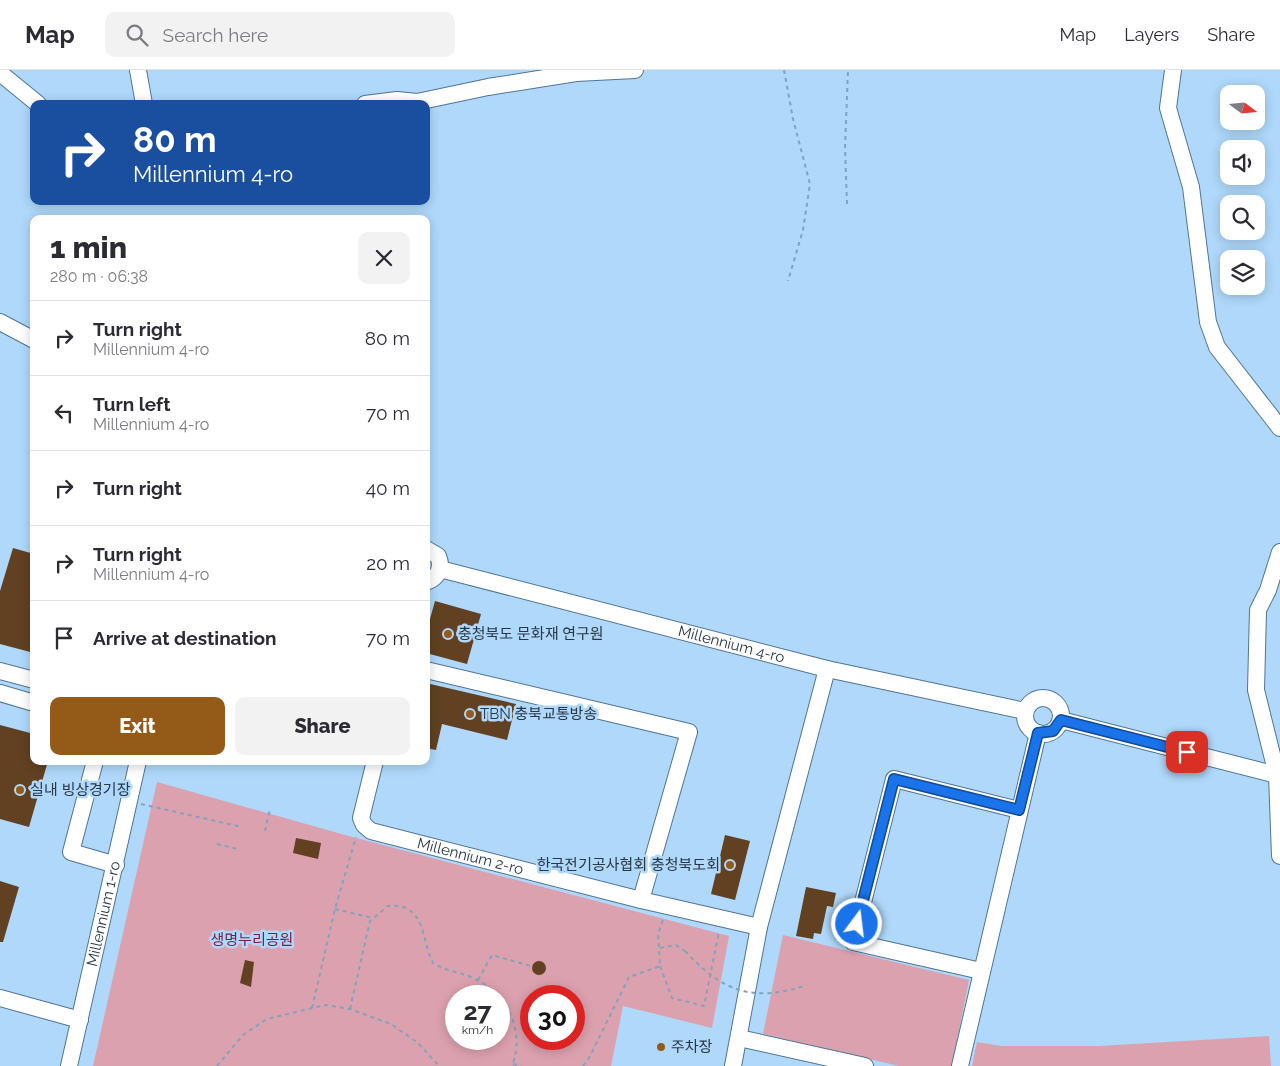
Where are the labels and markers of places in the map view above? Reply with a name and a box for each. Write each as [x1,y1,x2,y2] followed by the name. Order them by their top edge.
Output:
[458,625,604,643] place label: 충청북도 문화재 연구원
[442,628,454,640] marker: 충청북도 문화재 연구원
[480,705,597,723] place label: TBN 충북교통방송
[464,708,476,720] marker: TBN 충북교통방송
[1166,731,1208,773] pin
[30,781,131,799] place label: 실내 빙상경기장
[14,784,26,796] marker: 실내 빙상경기장
[537,856,720,874] place label: 한국전기공사협회 충청북도회
[724,859,736,871] marker: 한국전기공사협회 충청북도회
[671,1038,713,1056] place label: 주차장
[655,1041,667,1053] marker: 주차장

